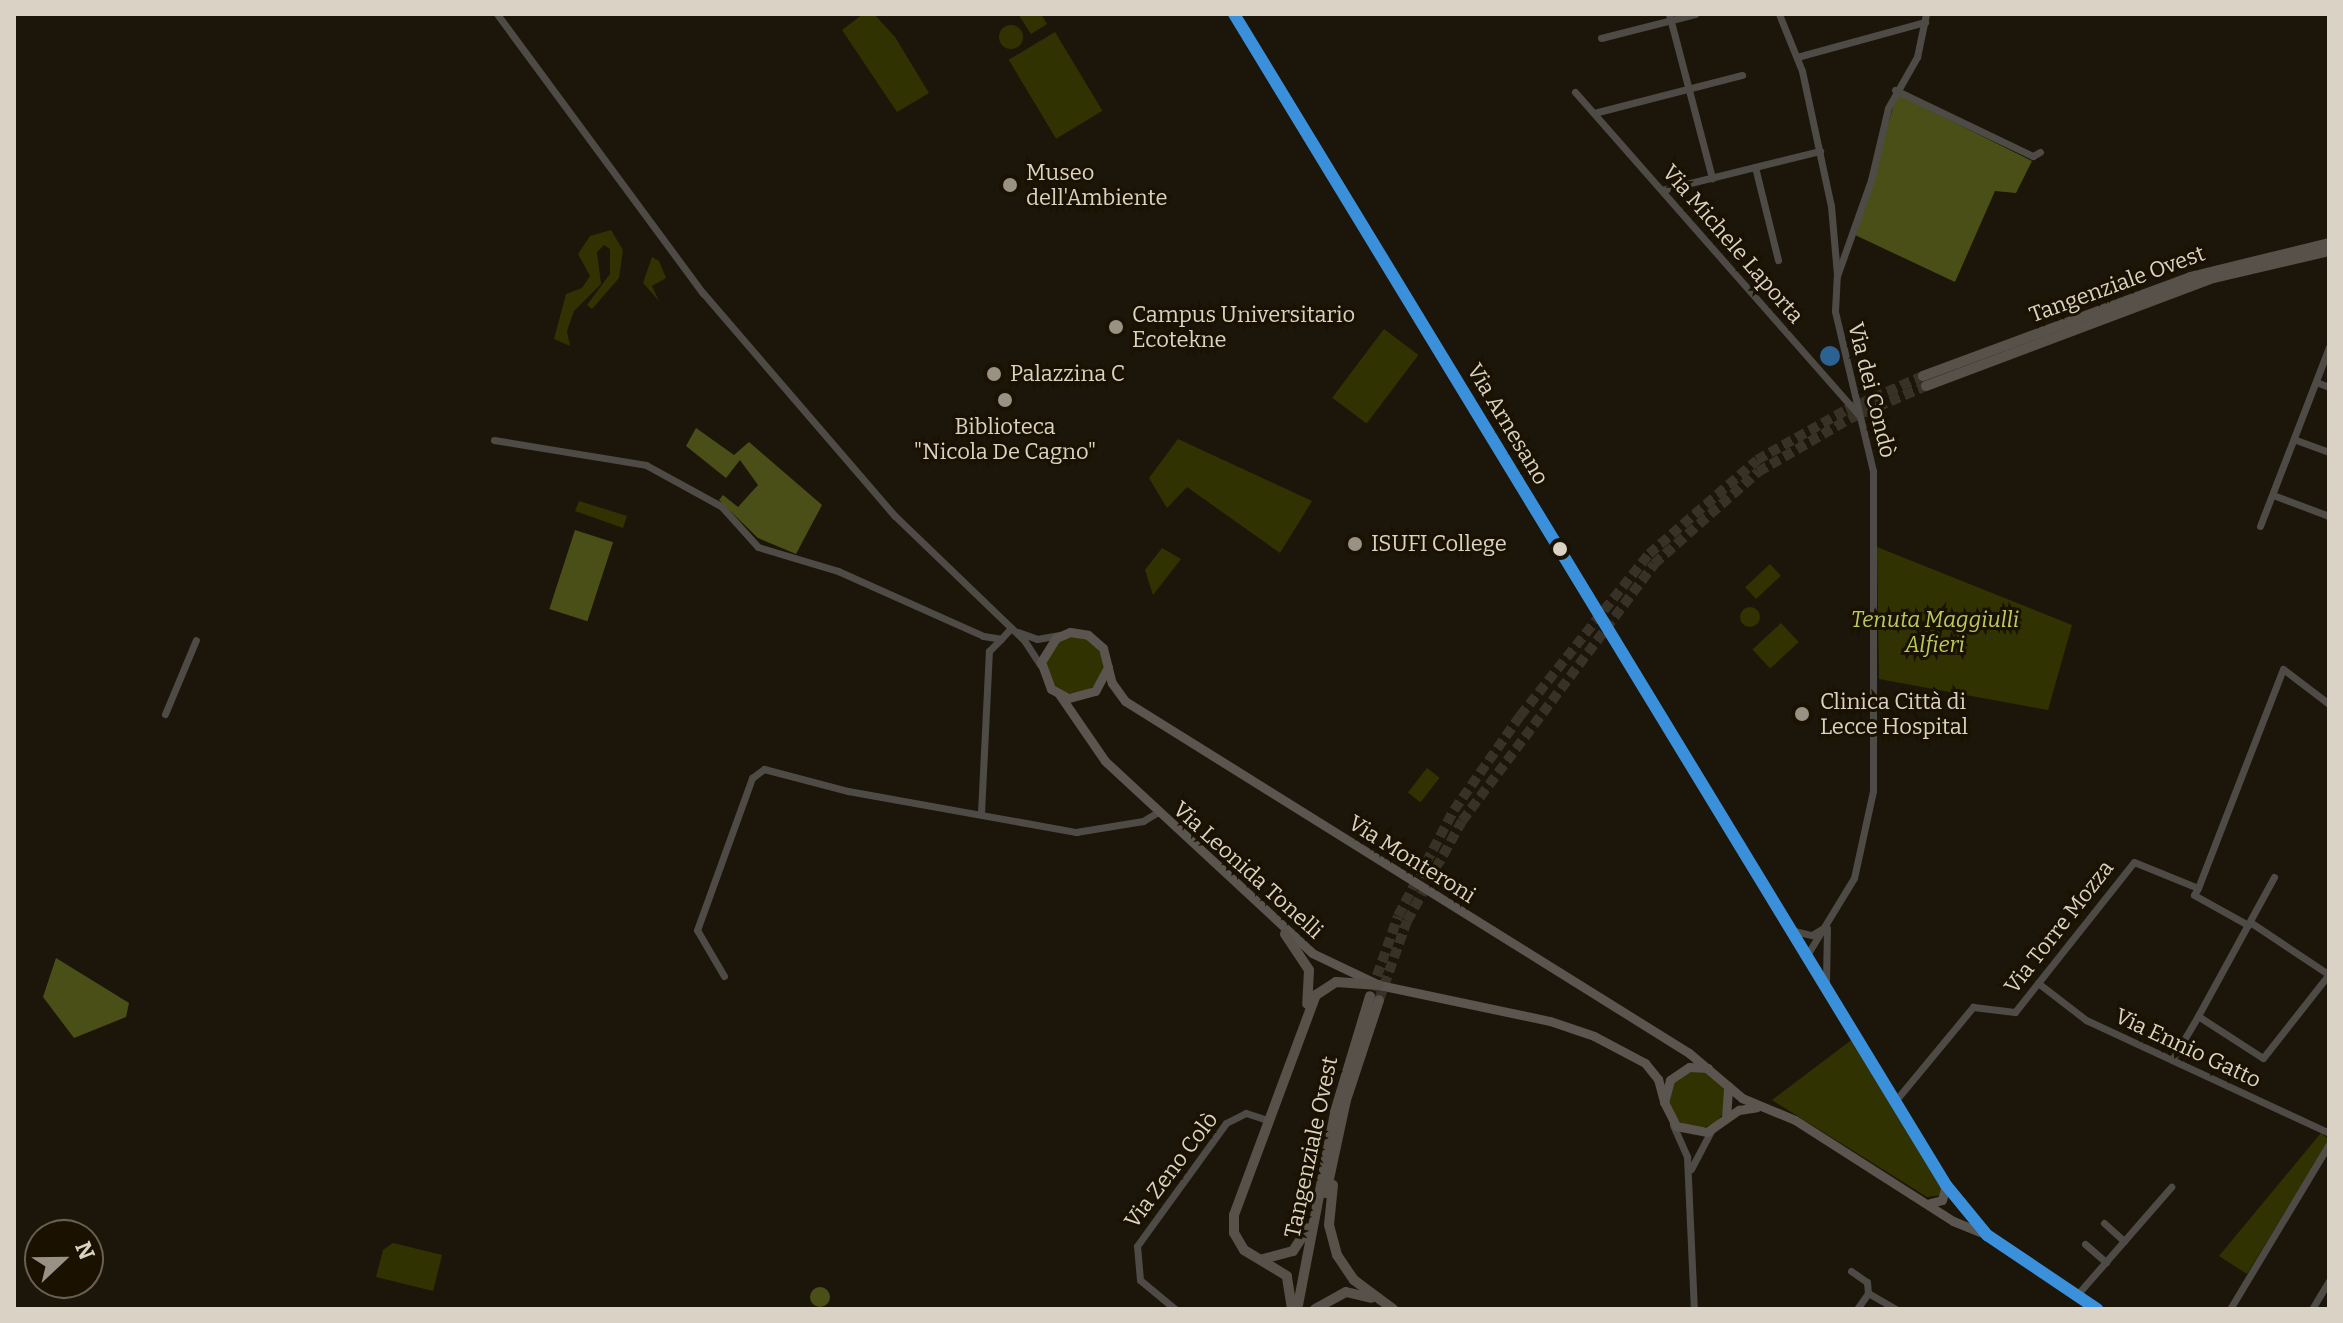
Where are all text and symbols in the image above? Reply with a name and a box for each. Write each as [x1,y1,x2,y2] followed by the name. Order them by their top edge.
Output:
[1026,159,1167,210] place label: Museo dell'Ambiente
[1657,159,1809,329] street label: Via Michele Laporta
[1001,176,1019,194] marker: Museo dell'Ambiente
[2026,240,2208,328] street label: Tangenziale Ovest
[1132,301,1355,352] place label: Campus Universitario Ecotekne
[1107,318,1125,336] marker: Campus Universitario Ecotekne
[1842,319,1902,461] street label: Via dei Condò
[1462,359,1554,489] street label: Via Arnesano
[1010,361,1125,387] place label: Palazzina C
[985,365,1003,383] marker: Palazzina C
[996,391,1014,409] marker: Biblioteca "Nicola De Cagno"
[914,413,1096,464] place label: Biblioteca "Nicola De Cagno"
[1371,531,1507,557] place label: ISUFI College
[1346,535,1364,553] marker: ISUFI College
[1552,541,1568,557] unlabelled marker
[1851,606,2019,658] park label: Tenuta Maggiulli Alfieri
[1820,688,1968,740] place label: Clinica Città di Lecce Hospital
[1791,703,1813,725] marker: Clinica Città di Lecce Hospital
[1168,796,1328,944] street label: Via Leonida Tonelli
[1344,809,1480,909] street label: Via Monteroni
[1999,855,2119,999] street label: Via Torre Mozza
[2111,1003,2265,1093] street label: Via Ennio Gatto
[1279,1054,1343,1240] street label: Tangenziale Ovest
[1119,1107,1223,1233] street label: Via Zeno Colò
[24,1219,104,1299] north arrow
[69,1238,101,1263] text: N

